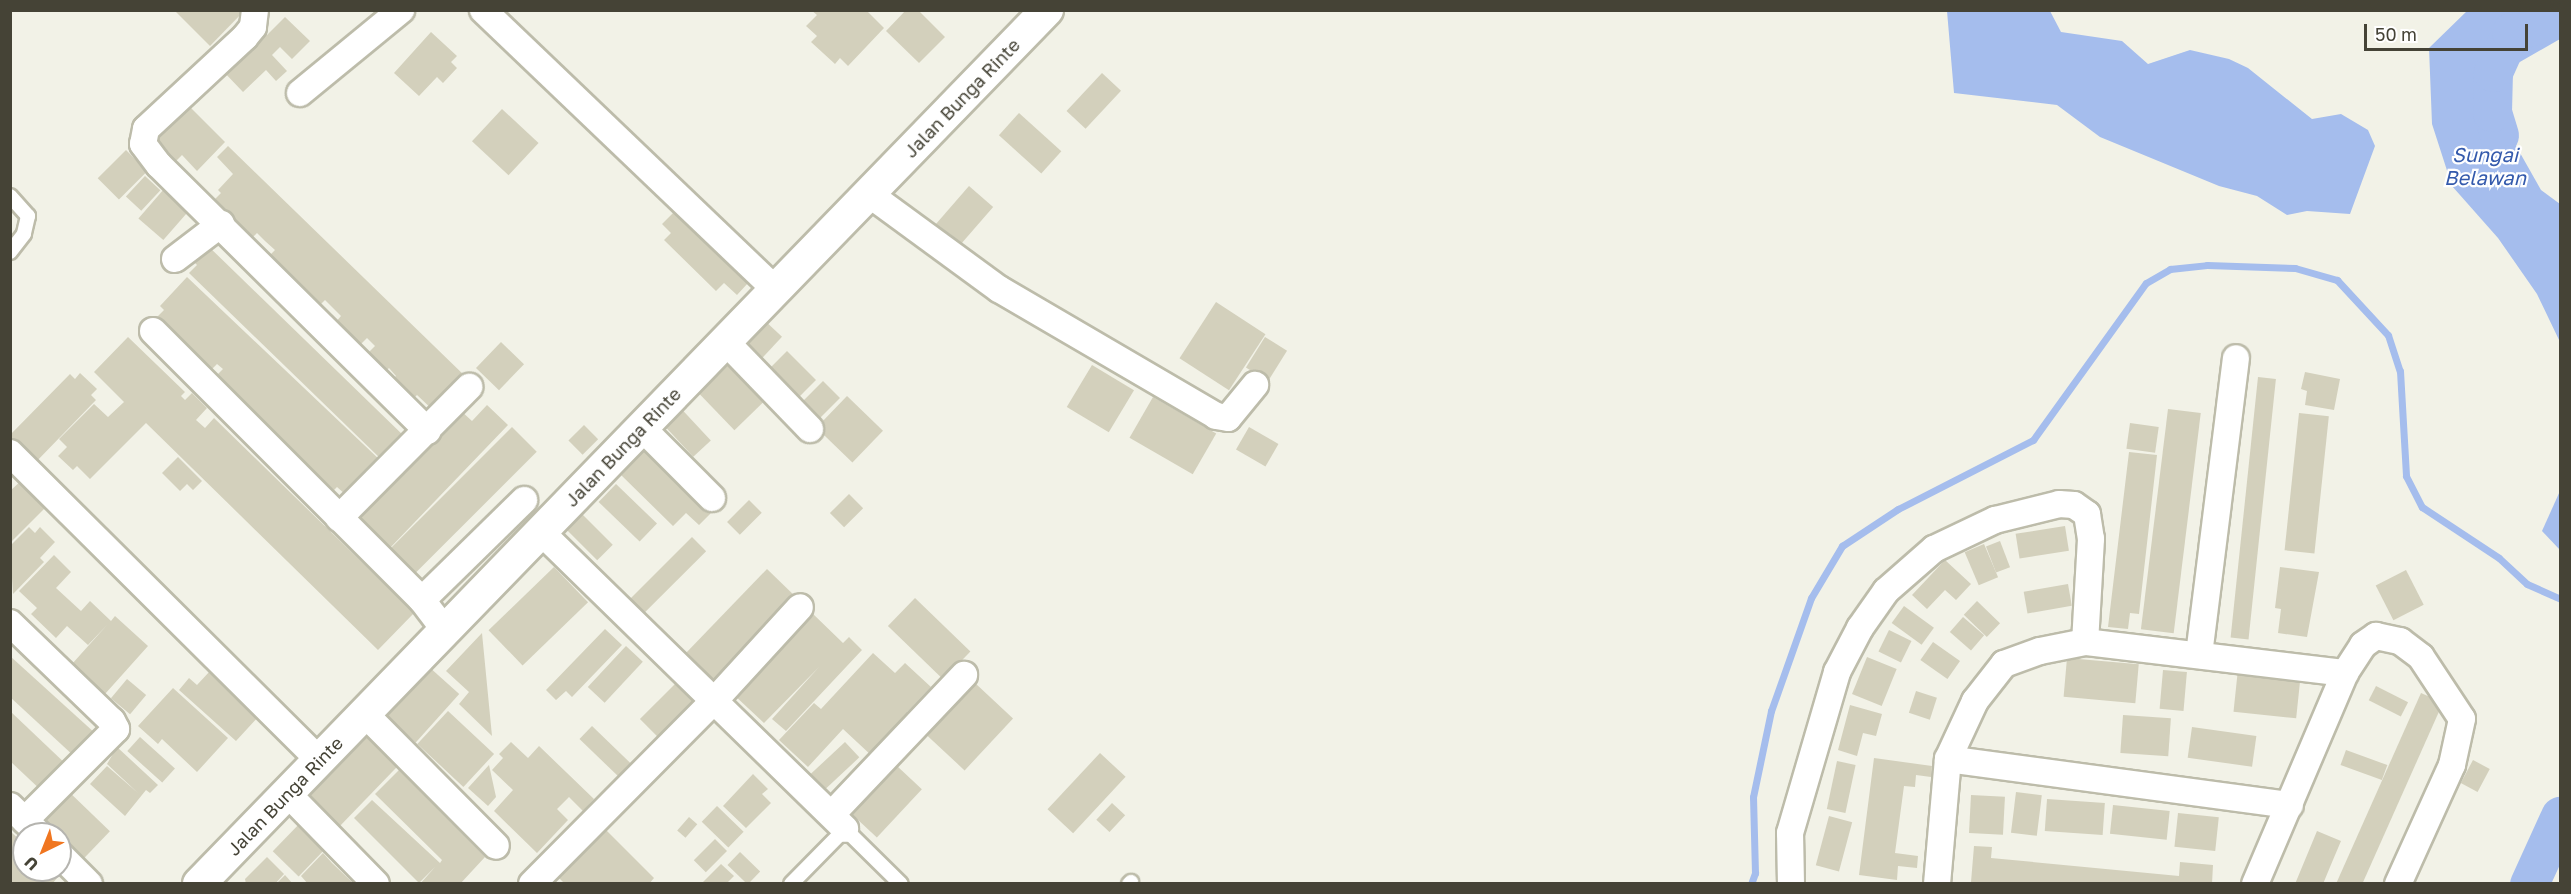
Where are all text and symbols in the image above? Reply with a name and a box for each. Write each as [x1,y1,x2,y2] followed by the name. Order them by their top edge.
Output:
[2367,12,2530,50] scale bar
[2375,23,2417,45] text: 50 m
[900,34,1024,162] street label: Jalan Bunga Rinte
[2444,142,2526,189] water label: Sungai Belawan
[561,383,685,511] street label: Jalan Bunga Rinte
[223,732,347,860] street label: Jalan Bunga Rinte
[12,822,72,882] north arrow
[20,852,42,875] text: U

